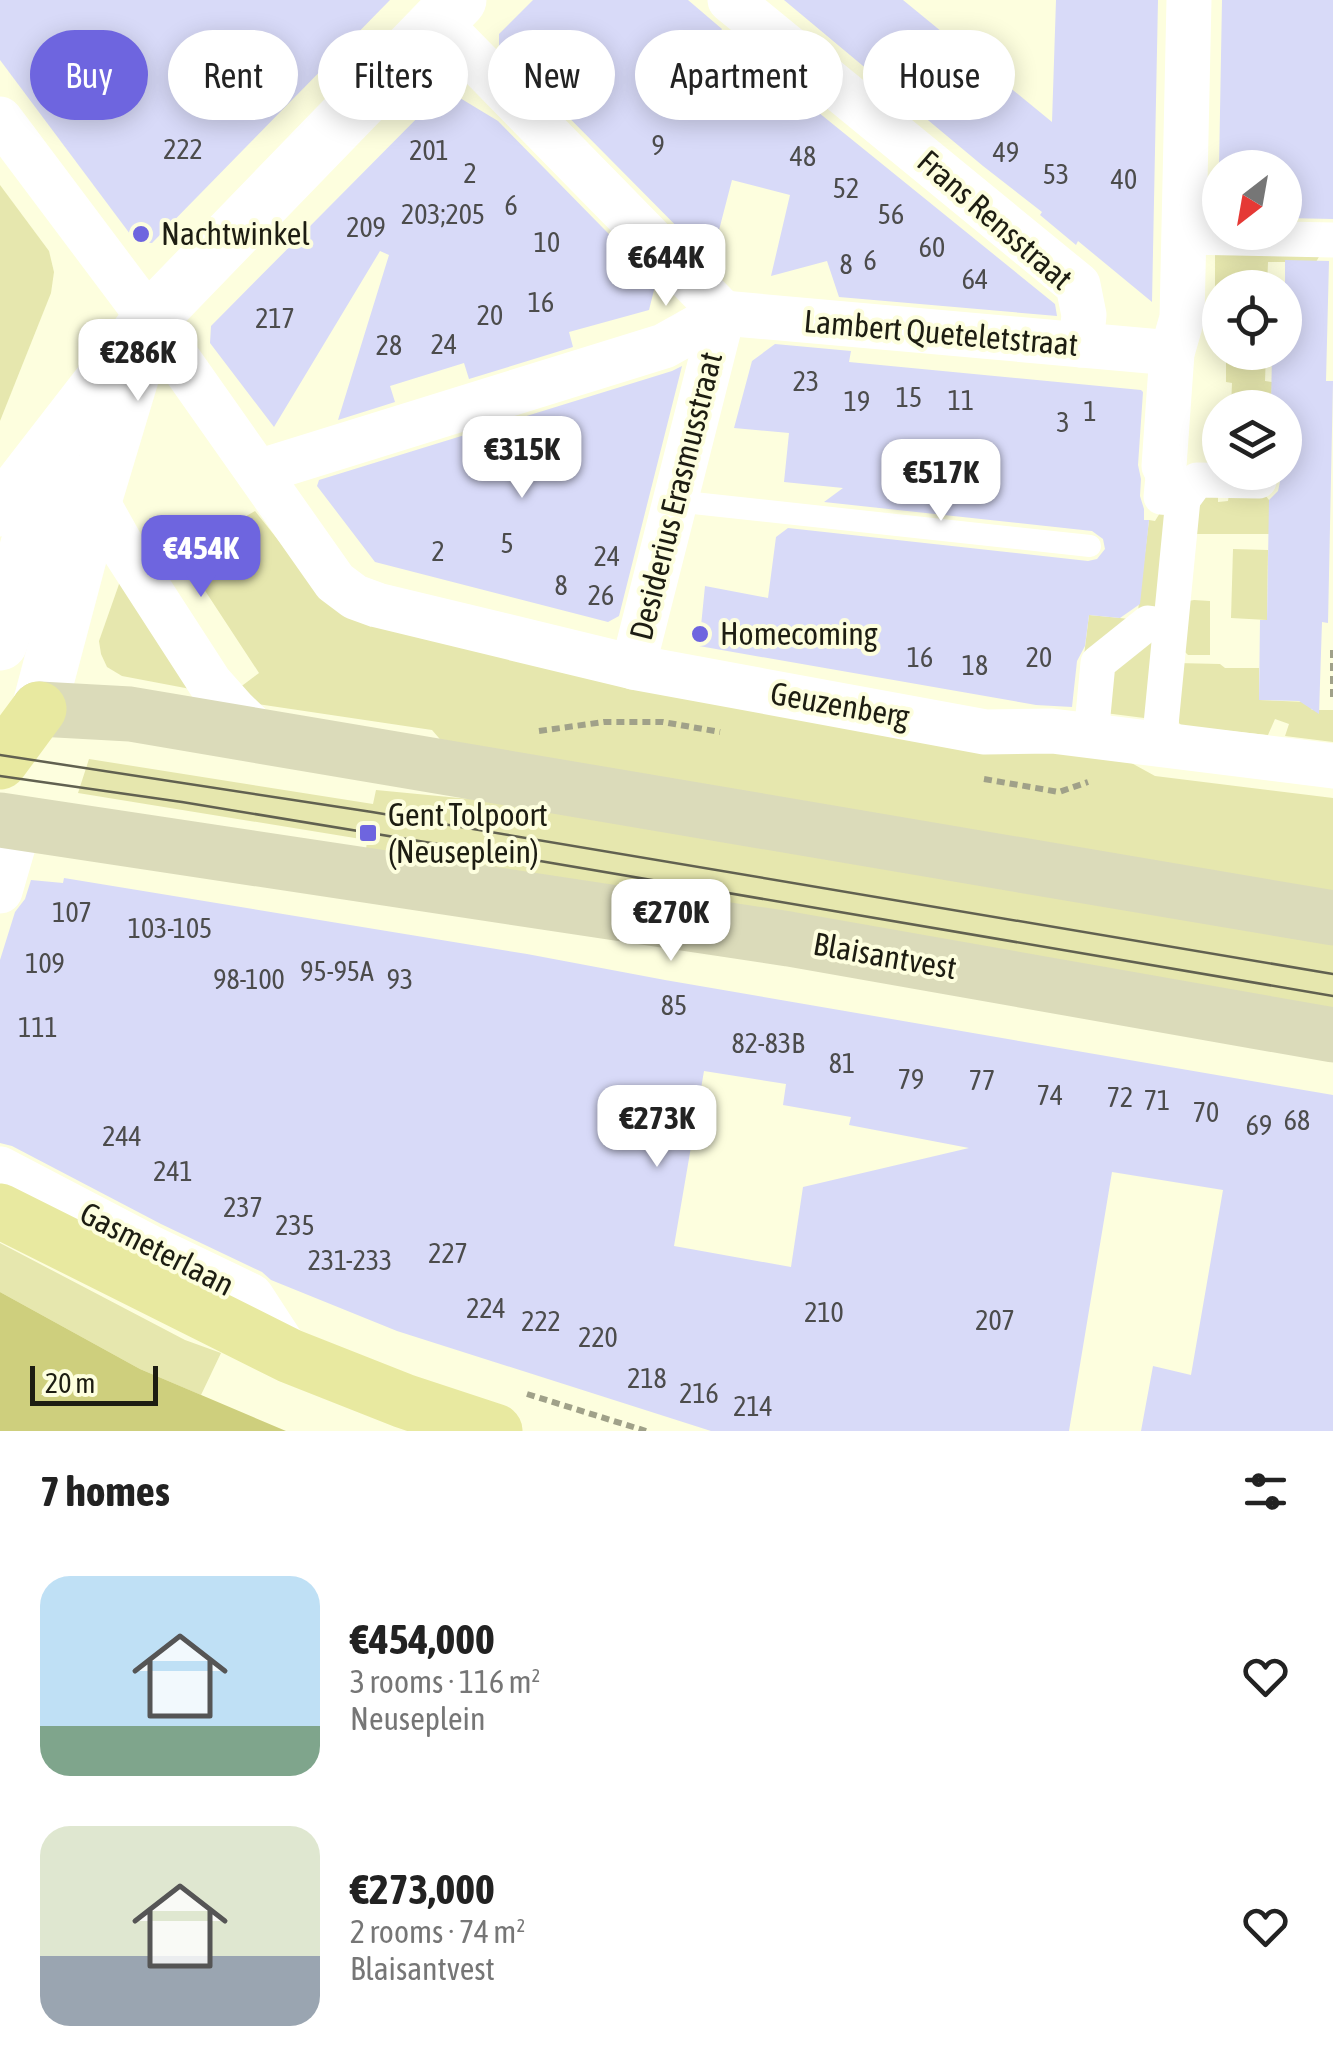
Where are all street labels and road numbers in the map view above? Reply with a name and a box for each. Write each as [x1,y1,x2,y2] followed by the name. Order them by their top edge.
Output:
[910,142,1080,297] street label: Frans Rensstraat
[802,302,1080,363] street label: Lambert Queteletstraat
[622,348,729,644] street label: Desiderius Erasmusstraat
[768,674,913,735] street label: Geuzenberg
[811,925,960,986] street label: Blaisantvest
[74,1194,240,1303] street label: Gasmeterlaan

